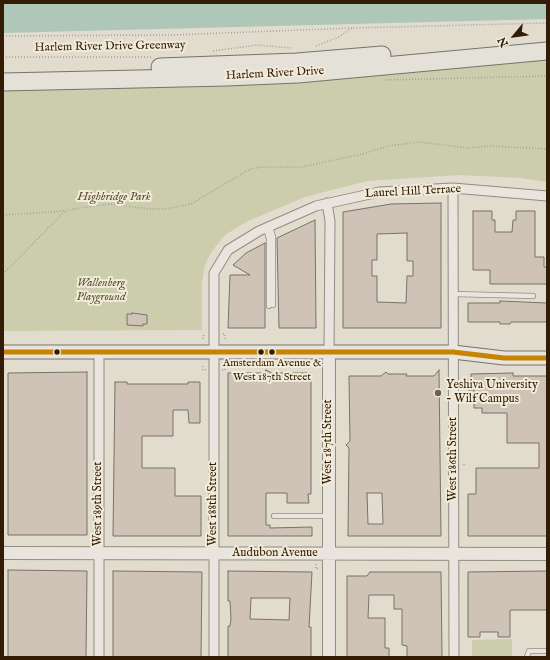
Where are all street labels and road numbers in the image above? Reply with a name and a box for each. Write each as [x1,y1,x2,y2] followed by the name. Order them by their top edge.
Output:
[34,38,186,56] street label: Harlem River Drive Greenway
[225,64,325,84] street label: Harlem River Drive
[365,182,461,202] street label: Laurel Hill Terrace
[322,399,336,485] street label: West 187th Street
[447,417,461,501] street label: West 186th Street
[92,462,106,546] street label: West 189th Street
[207,462,221,546] street label: West 188th Street
[232,547,318,561] street label: Audubon Avenue

